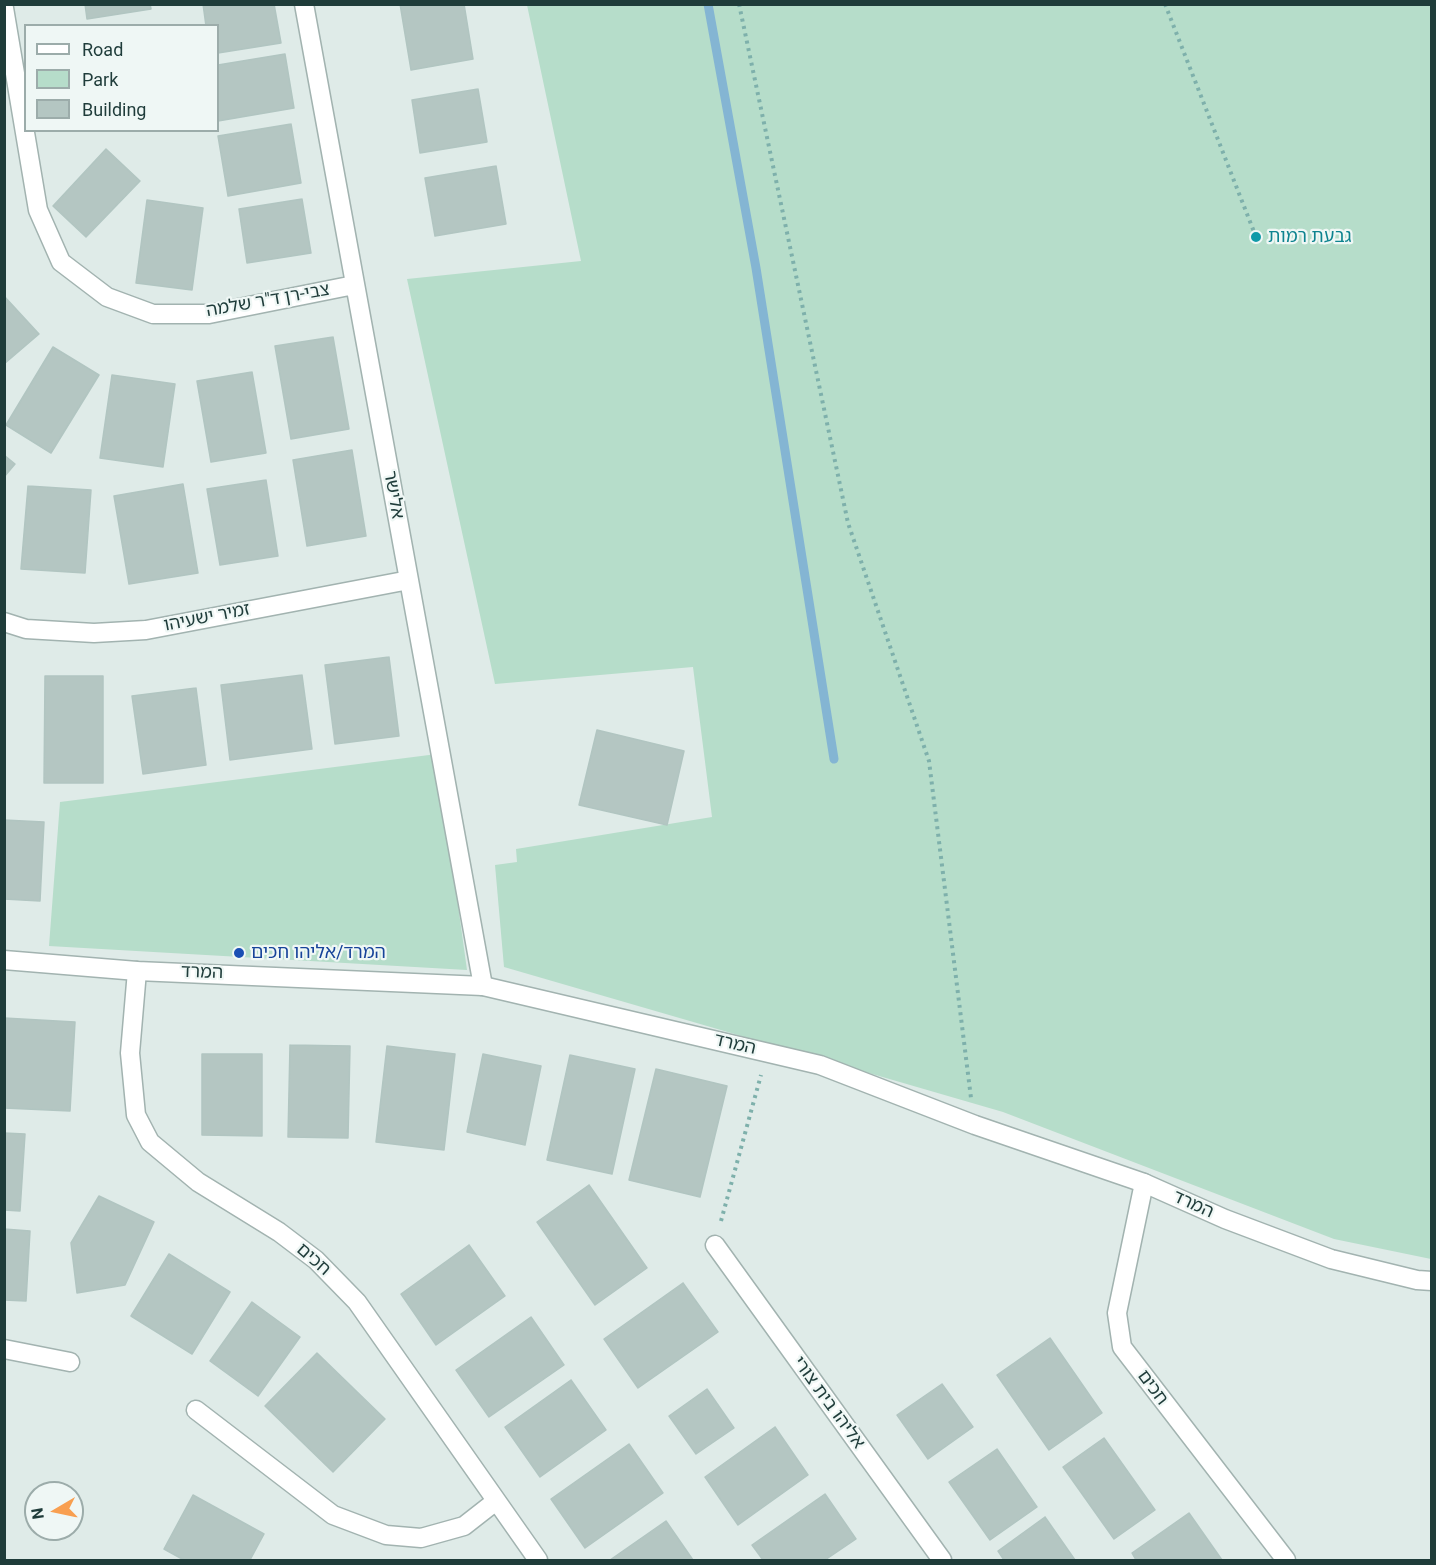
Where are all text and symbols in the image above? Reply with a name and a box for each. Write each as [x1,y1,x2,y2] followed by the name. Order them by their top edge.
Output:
[24,24,219,132] legend
[82,39,123,60] text: Road
[82,69,118,90] text: Park
[82,99,146,120] text: Building
[1268,226,1351,248] place label: גבעת רמות
[1249,230,1263,244] marker: גבעת רמות
[205,280,331,322] street label: צבי-רן ד"ר שלמה
[378,469,408,521] street label: אלישר
[162,599,252,637] street label: זמיר ישעיהו
[251,942,386,964] place label: המרד/אליהו חכים
[232,946,246,960] marker: המרד/אליהו חכים
[180,961,224,985] street label: המרד
[712,1030,758,1060] street label: המרד
[1169,1187,1217,1223] street label: המרד
[291,1239,335,1281] street label: חכים
[787,1353,869,1453] street label: אליהו בית צורי
[1132,1366,1172,1410] street label: חכים
[24,1481,84,1541] north arrow
[27,1507,48,1521] text: N

